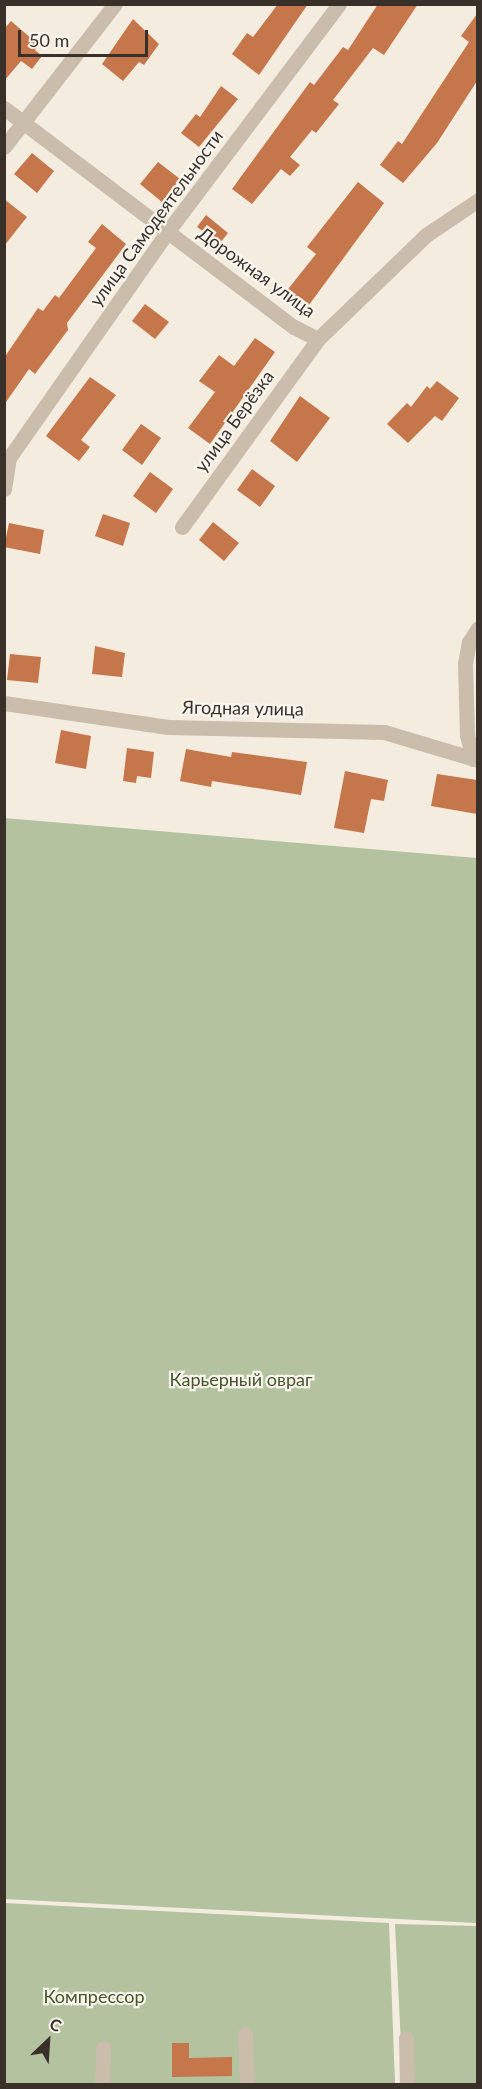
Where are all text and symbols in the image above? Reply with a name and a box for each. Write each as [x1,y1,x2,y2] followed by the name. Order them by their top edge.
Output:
[21,18,152,56] scale bar
[29,29,69,51] text: 50 m
[85,126,227,310] street label: улица Самодеятельности
[194,222,320,322] street label: Дорожная улица
[190,366,278,476] street label: улица Берёзка
[182,696,304,720] street label: Ягодная улица
[170,1368,312,1390] park label: Карьерный овраг
[43,1985,145,2007] park label: Компрессор
[18,2011,78,2071] north arrow
[47,2013,65,2035] text: С

